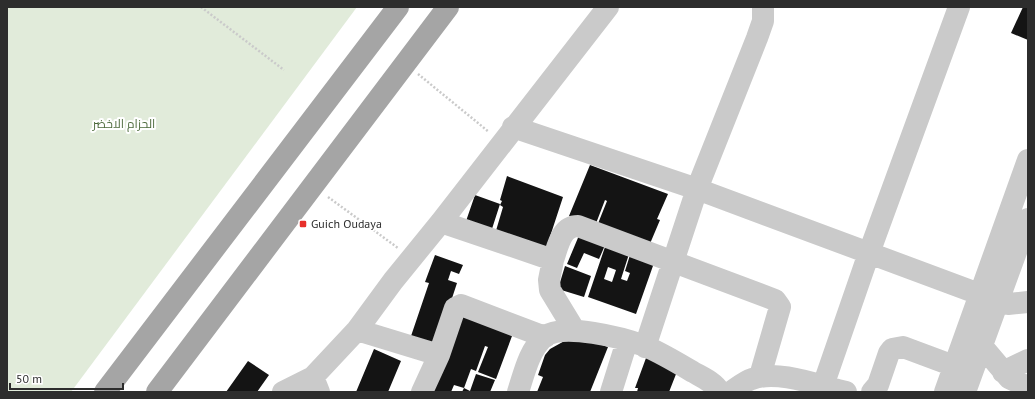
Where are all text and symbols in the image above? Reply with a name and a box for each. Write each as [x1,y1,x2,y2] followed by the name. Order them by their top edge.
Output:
[92,116,155,132] park label: الحزام الاخضر
[311,216,382,231] place label: Guich Oudaya
[298,219,308,229] marker: Guich Oudaya
[10,365,123,391] scale bar
[16,371,42,386] text: 50 m

